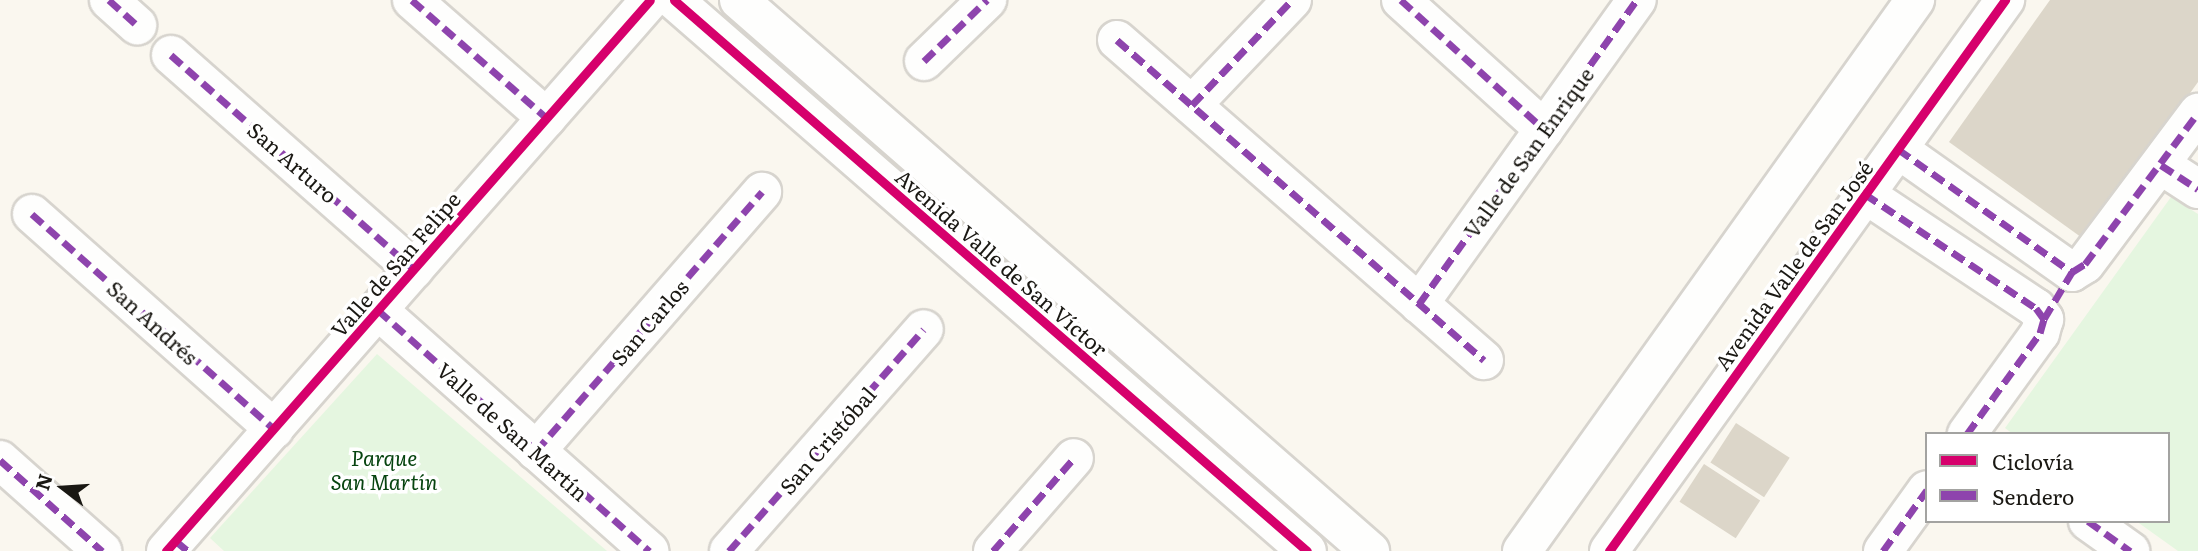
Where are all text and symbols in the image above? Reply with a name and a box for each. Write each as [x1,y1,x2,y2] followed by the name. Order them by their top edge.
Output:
[1458,62,1598,242] street label: Valle de San Enrique
[243,116,343,208] street label: San Arturo
[1709,156,1877,374] street label: Avenida Valle de San José
[891,163,1113,361] street label: Avenida Valle de San Víctor
[325,186,465,342] street label: Valle de San Felipe
[605,274,693,370] street label: San Carlos
[103,275,203,369] street label: San Andrés
[432,356,594,506] street label: Valle de San Martín
[774,381,880,499] street label: San Cristóbal
[1925,432,2170,523] legend
[331,444,437,494] park label: Parque San Martín
[1992,445,2074,476] text: Ciclovía
[28,453,98,523] north arrow
[27,470,59,494] text: N
[1992,480,2074,511] text: Sendero

